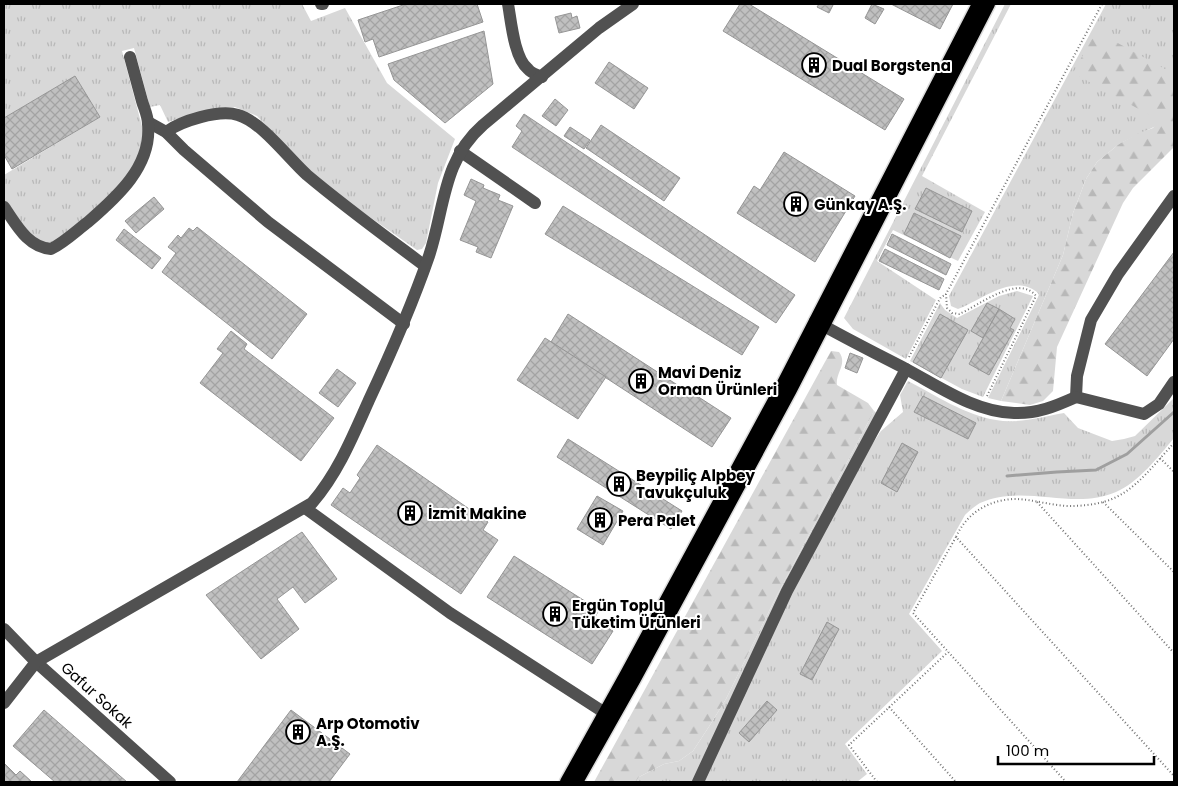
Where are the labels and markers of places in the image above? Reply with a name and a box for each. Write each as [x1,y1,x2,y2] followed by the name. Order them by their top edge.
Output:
[801,52,827,78] building icon: Dual Borgstena
[832,55,951,76] place label: Dual Borgstena
[783,191,809,217] building icon: Günkay A.Ş.
[814,194,907,215] place label: Günkay A.Ş.
[658,362,777,400] place label: Mavi Deniz Orman Ürünleri
[628,368,654,394] building icon: Mavi Deniz Orman Ürünleri
[636,465,755,503] place label: Beypiliç Alpbey Tavukçuluk
[606,471,632,497] building icon: Beypiliç Alpbey Tavukçuluk
[397,500,423,526] building icon: İzmit Makine
[428,503,526,524] place label: İzmit Makine
[587,507,613,533] building icon: Pera Palet
[618,510,696,531] place label: Pera Palet
[572,595,701,633] place label: Ergün Toplu Tüketim Ürünleri
[542,601,568,627] building icon: Ergün Toplu Tüketim Ürünleri
[316,713,420,751] place label: Arp Otomotiv A.Ş.
[285,719,311,745] building icon: Arp Otomotiv A.Ş.

